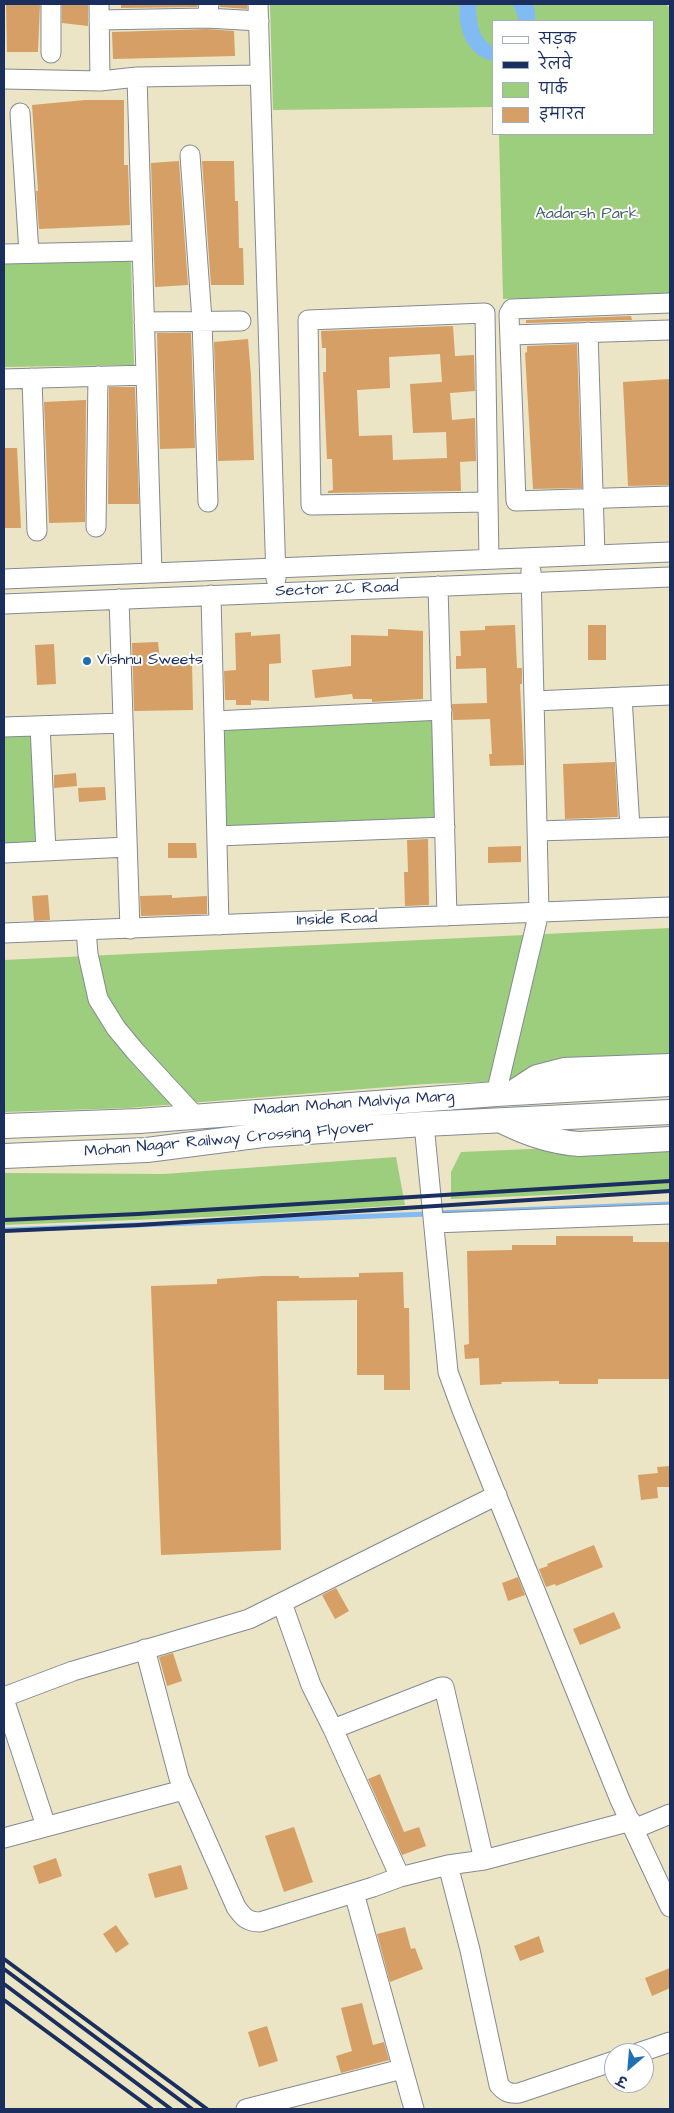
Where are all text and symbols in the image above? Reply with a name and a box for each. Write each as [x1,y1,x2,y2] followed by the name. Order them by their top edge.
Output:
[492,20,654,135] legend
[539,29,576,50] text: सड़क
[539,54,572,75] text: रेलवे
[539,79,567,100] text: पार्क
[539,104,585,125] text: इमारत
[536,205,638,225] park label: Aadarsh Park
[275,578,399,602] street label: Sector 2C Road
[97,651,203,671] place label: Vishnu Sweets
[81,655,93,667] marker: Vishnu Sweets
[296,909,378,931] street label: Inside Road
[253,1087,455,1121] street label: Madan Mohan Malviya Marg
[83,1118,375,1162] street label: Mohan Nagar Railway Crossing Flyover
[604,2043,654,2093] north arrow
[614,2069,631,2092] text: उ

